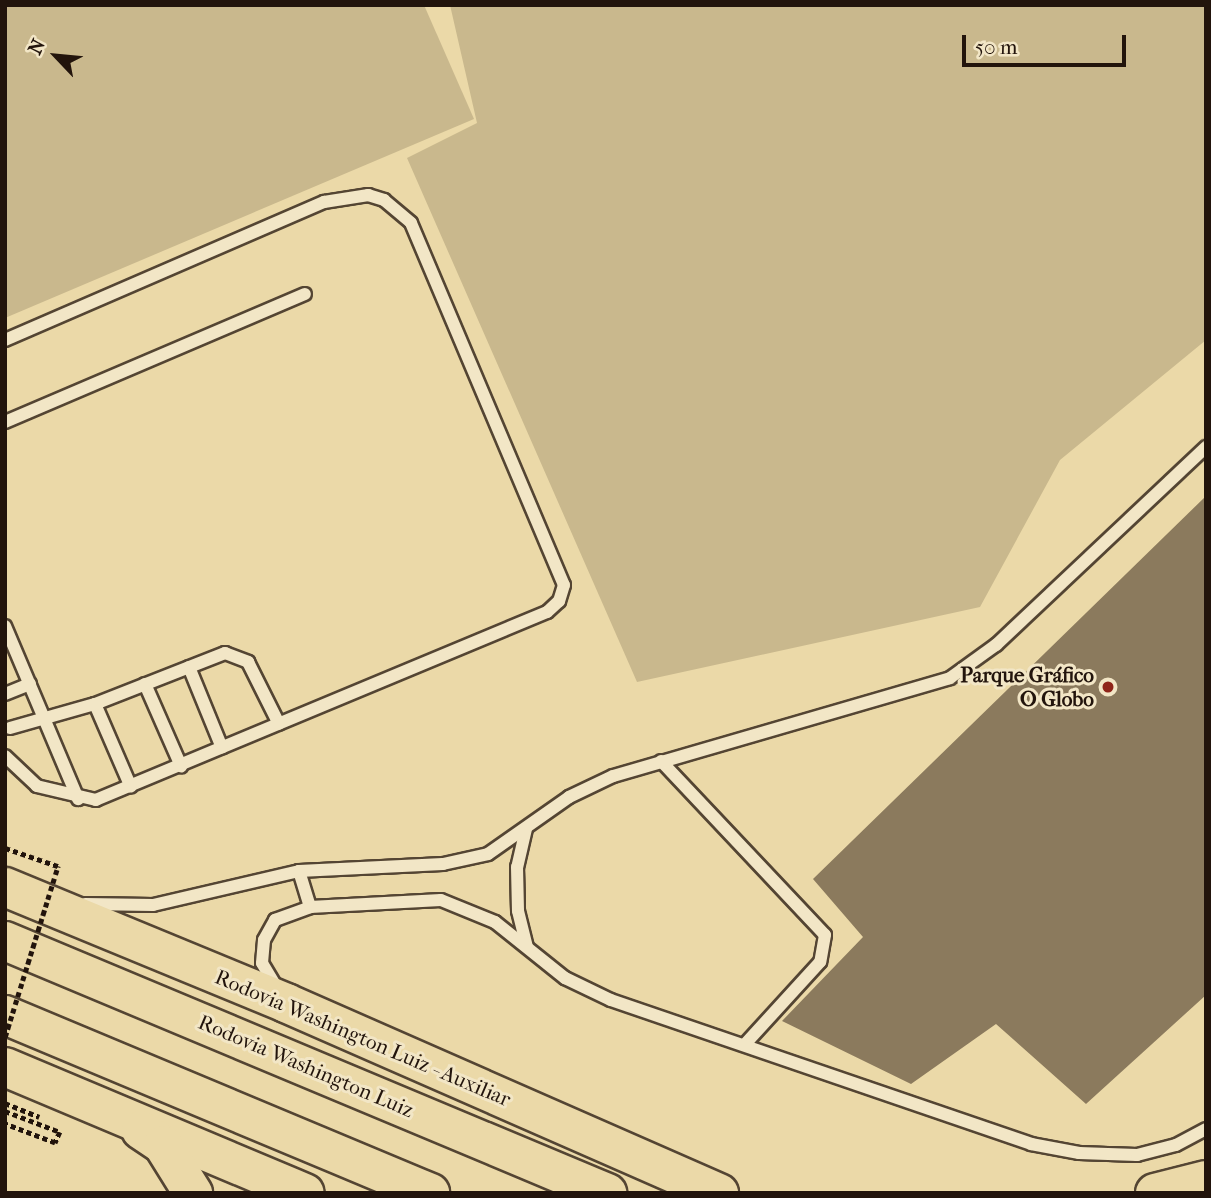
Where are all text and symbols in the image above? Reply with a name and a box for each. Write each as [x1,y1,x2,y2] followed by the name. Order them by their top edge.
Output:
[21,21,91,91] north arrow
[966,21,1130,65] scale bar
[24,35,50,58] text: N
[975,35,1018,59] text: 50 m
[960,662,1094,712] place label: Parque Gráfico O Globo
[1100,679,1116,695] marker: Parque Gráfico O Globo
[211,964,515,1112] street label: Rodovia Washington Luiz - Auxiliar
[195,1009,417,1123] street label: Rodovia Washington Luiz

